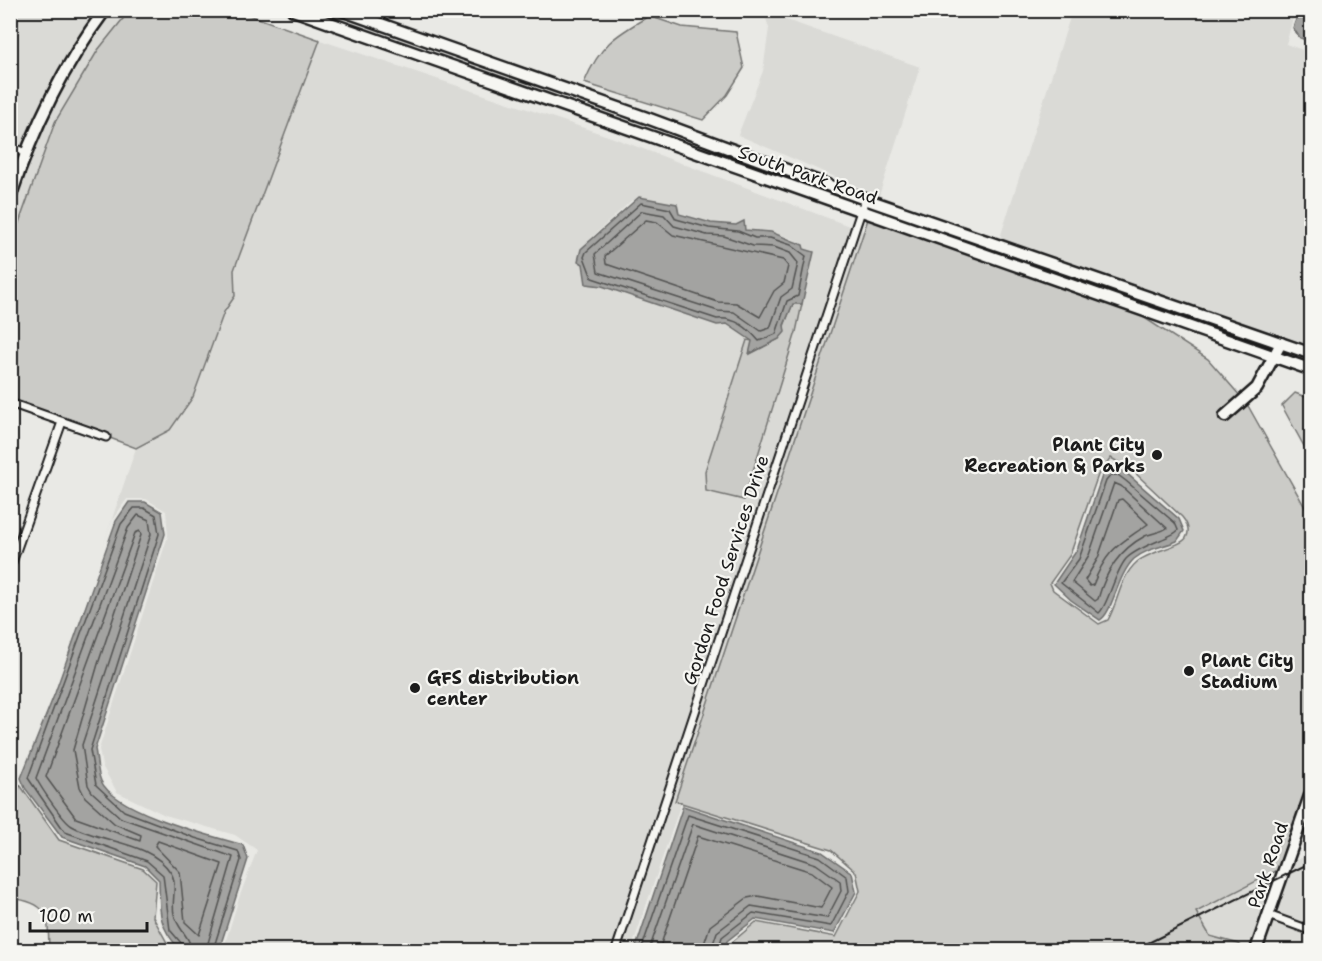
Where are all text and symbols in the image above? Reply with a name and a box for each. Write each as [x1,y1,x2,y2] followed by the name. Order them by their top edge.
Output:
[735,140,881,210] street label: South Park Road
[964,433,1145,478] place label: Plant City Recreation & Parks
[1150,448,1164,462] marker: Plant City Recreation & Parks
[677,452,775,688] street label: Gordon Food Services Drive
[1201,649,1294,694] place label: Plant City Stadium
[1182,664,1196,678] marker: Plant City Stadium
[427,666,579,711] place label: GFS distribution center
[408,681,422,695] marker: GFS distribution center
[1242,819,1294,911] street label: Park Road
[30,895,147,933] scale bar
[39,904,93,928] text: 100 m

